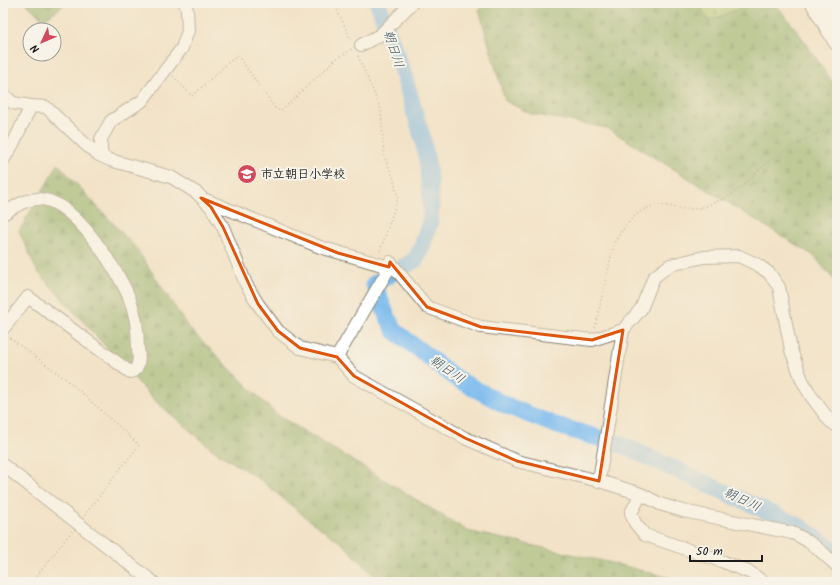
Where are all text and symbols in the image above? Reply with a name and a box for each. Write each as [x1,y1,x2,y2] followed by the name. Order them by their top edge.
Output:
[22,22,62,62] north arrow
[377,27,409,71] water label: 朝日川
[27,39,44,57] text: N
[236,163,258,185] school or university icon: 市立朝日小学校
[261,165,345,184] place label: 市立朝日小学校
[425,350,469,390] water label: 朝日川
[720,482,764,518] water label: 朝日川
[690,537,762,563] scale bar
[696,542,723,561] text: 50 m

